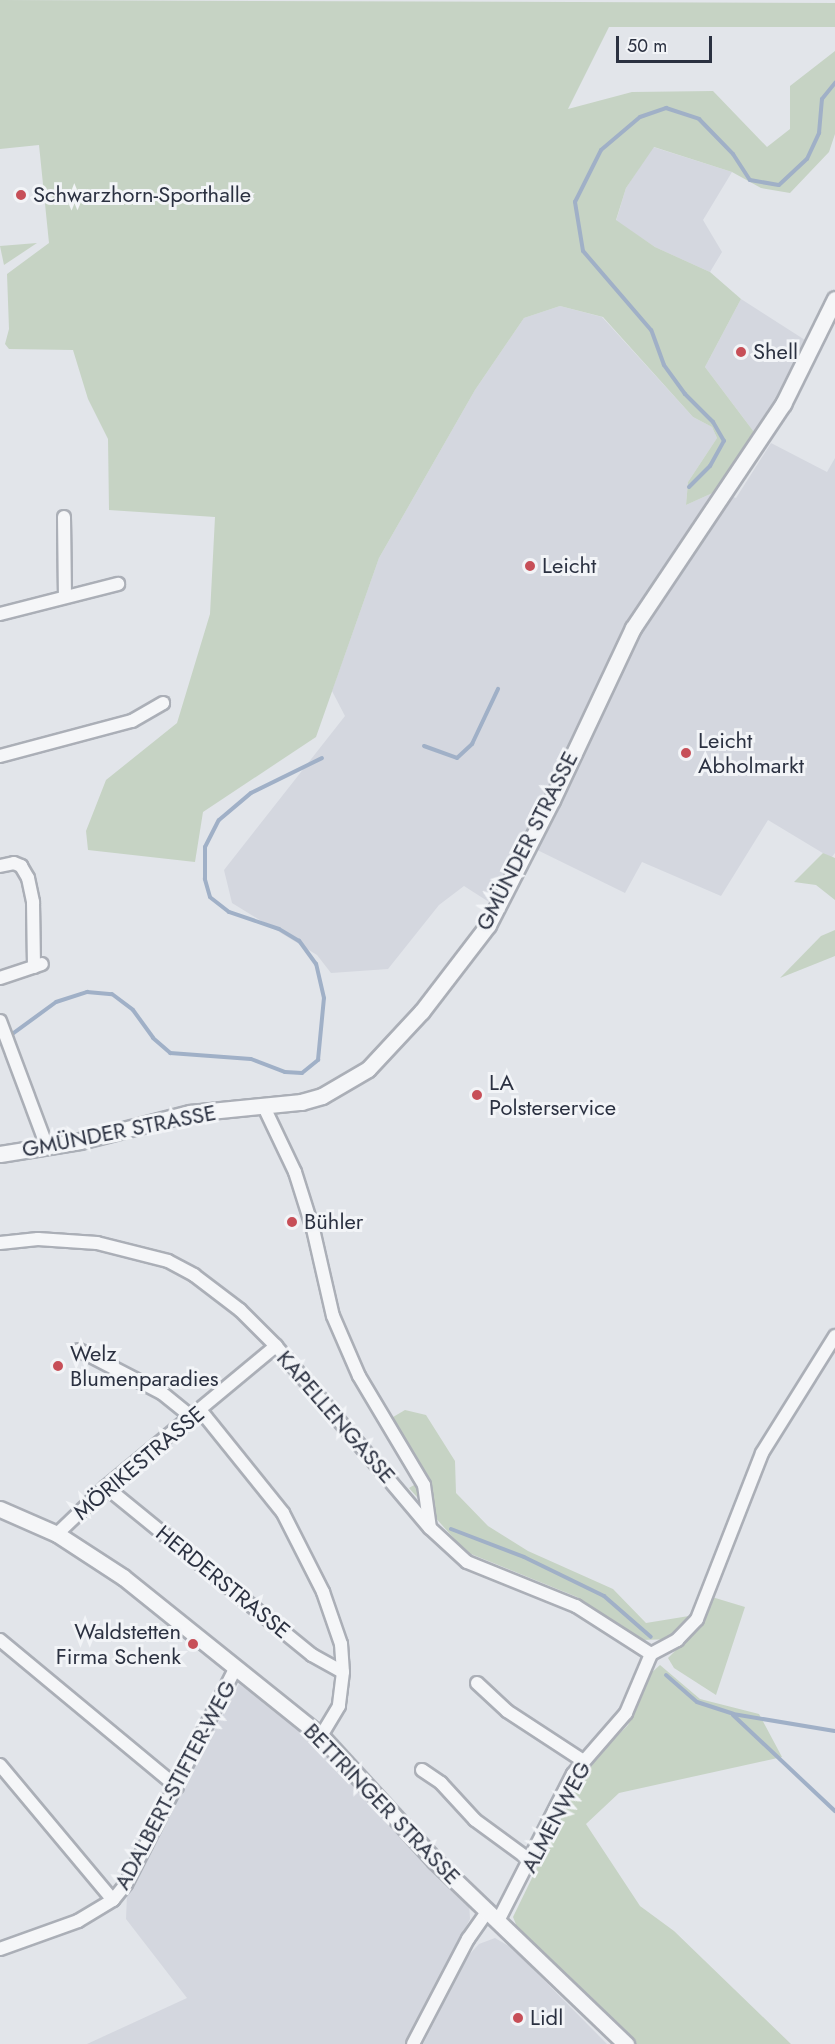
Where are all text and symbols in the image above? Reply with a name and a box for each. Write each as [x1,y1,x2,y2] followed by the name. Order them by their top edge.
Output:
[619,24,715,62] scale bar
[627,33,667,59] text: 50 m
[33,182,251,208] place label: Schwarzhorn-Sporthalle
[14,188,28,202] marker: Schwarzhorn-Sporthalle
[753,339,798,365] place label: Shell
[734,345,748,359] marker: Shell
[542,553,596,579] place label: Leicht
[523,559,537,573] marker: Leicht
[698,727,804,778] place label: Leicht Abholmarkt
[679,746,693,760] marker: Leicht Abholmarkt
[471,747,583,935] street label: GMÜNDER STRASSE
[489,1069,616,1120] place label: LA Polsterservice
[470,1088,484,1102] marker: LA Polsterservice
[20,1099,218,1163] street label: GMÜNDER STRASSE
[304,1209,363,1235] place label: Bühler
[285,1215,299,1229] marker: Bühler
[70,1340,219,1392] place label: Welz Blumenparadies
[271,1345,401,1489] street label: KAPELLENGASSE
[51,1359,65,1373] marker: Welz Blumenparadies
[68,1401,210,1525] street label: MÖRIKESTRASSE
[151,1520,295,1644] street label: HERDERSTRASSE
[56,1618,181,1670] place label: Waldstetten Firma Schenk
[186,1637,200,1651] marker: Waldstetten Firma Schenk
[109,1676,241,1894] street label: ADALBERT-STIFTER-WEG
[298,1718,466,1890] street label: BETTRINGER STRASSE
[516,1757,596,1877] street label: ALMENWEG
[530,2005,563,2031] place label: Lidl
[511,2011,525,2025] marker: Lidl

